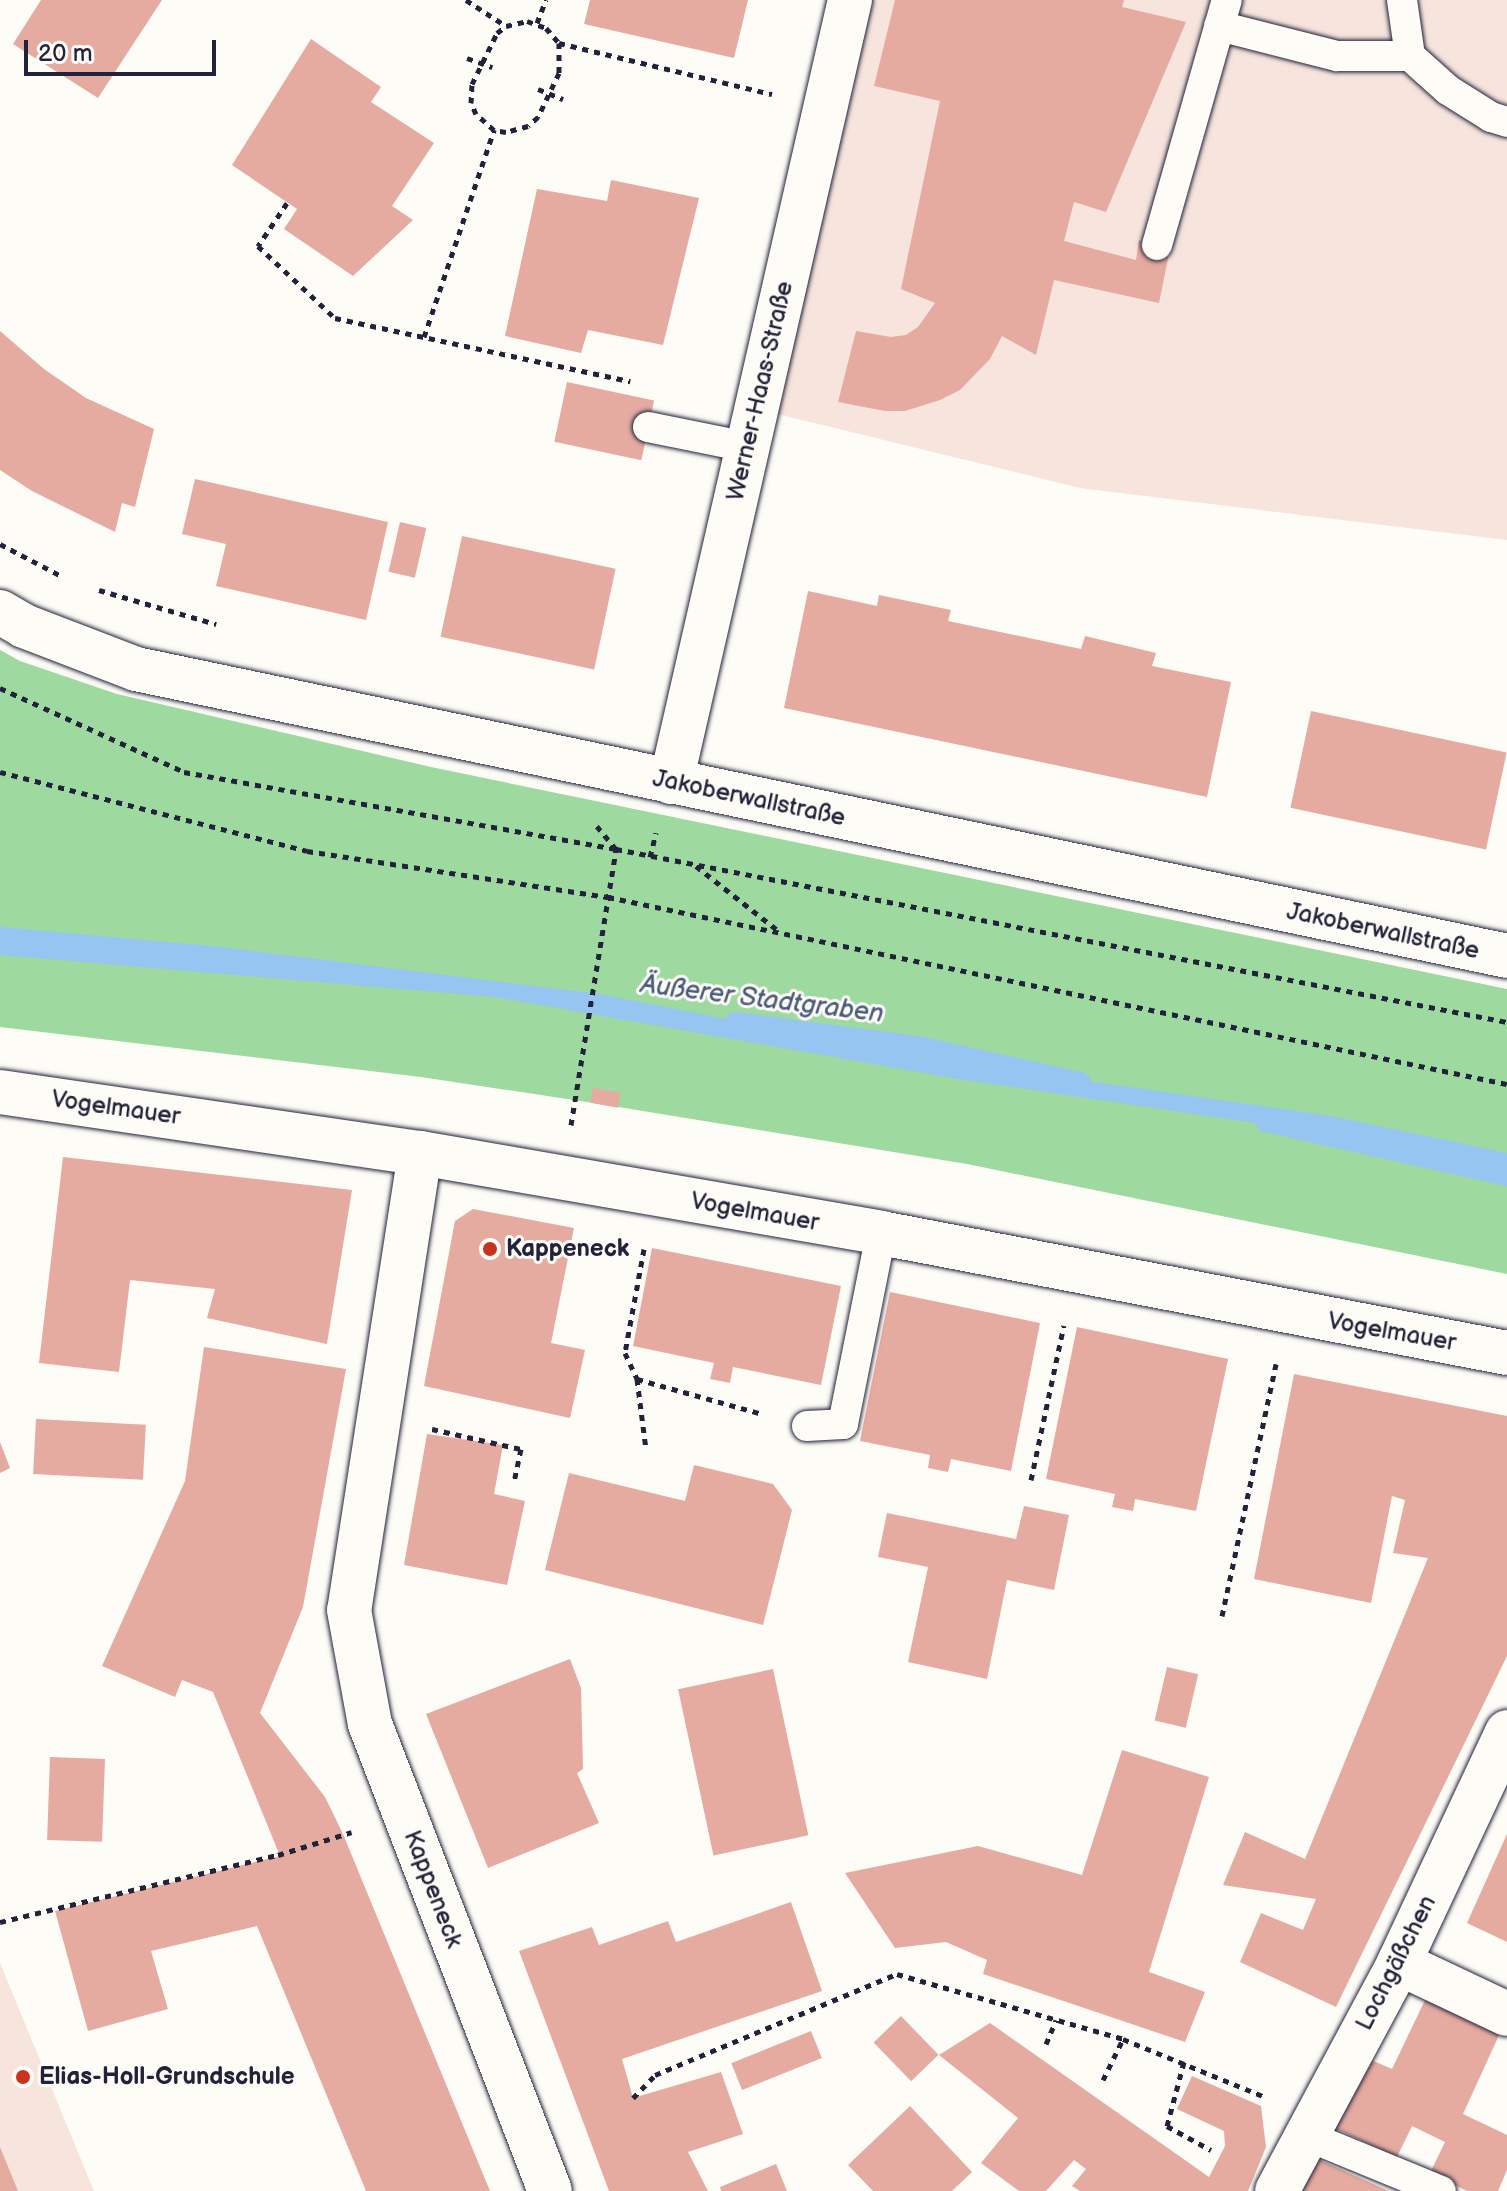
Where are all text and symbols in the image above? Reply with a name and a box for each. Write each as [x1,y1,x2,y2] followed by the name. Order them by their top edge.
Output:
[28,24,220,74] scale bar
[38,39,93,68] text: 20 m
[721,278,799,504] street label: Werner-Haas-Straße
[650,764,848,832] street label: Jakoberwallstraße
[1284,897,1482,965] street label: Jakoberwallstraße
[639,970,885,1030] water label: Äußerer Stadtgraben
[50,1085,182,1131] street label: Vogelmauer
[689,1187,821,1237] street label: Vogelmauer
[506,1235,629,1263] place label: Kappeneck
[481,1240,499,1258] marker: Kappeneck
[1326,1307,1458,1357] street label: Vogelmauer
[397,1826,469,1952] street label: Kappeneck
[1350,1891,1442,2035] street label: Lochgäßchen
[39,2063,295,2091] place label: Elias-Holl-Grundschule
[14,2068,32,2086] marker: Elias-Holl-Grundschule

